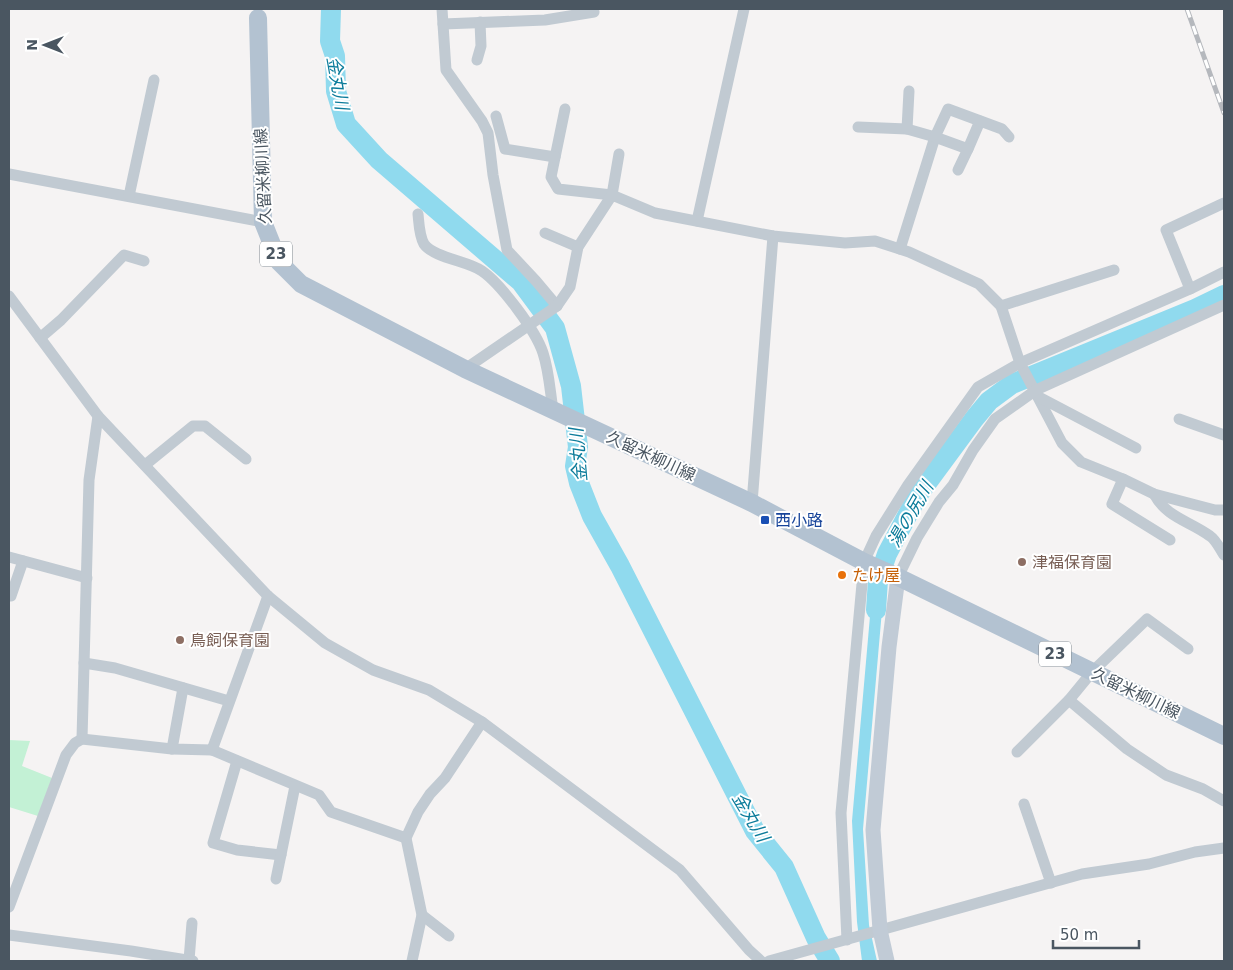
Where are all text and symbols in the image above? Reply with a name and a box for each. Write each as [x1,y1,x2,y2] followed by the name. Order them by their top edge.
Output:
[20,20,70,70] north arrow
[24,39,40,51] text: N
[323,55,353,113] water label: 金丸川
[251,128,275,224] street label: 久留米柳川線
[260,242,292,266] road number: 23
[565,425,591,483] water label: 金丸川
[603,427,699,485] street label: 久留米柳川線
[883,476,938,550] water label: 湯の尻川
[775,511,823,530] place label: 西小路
[759,514,771,526] marker: 西小路
[1032,553,1112,572] place label: 津福保育園
[1016,556,1028,568] marker: 津福保育園
[852,566,900,585] place label: たけ屋
[836,569,848,581] marker: たけ屋
[190,631,270,650] place label: 鳥飼保育園
[174,634,186,646] marker: 鳥飼保育園
[1039,642,1071,666] road number: 23
[1089,663,1183,723] street label: 久留米柳川線
[728,788,775,847] water label: 金丸川
[1053,918,1139,950] scale bar
[1060,926,1098,944] text: 50 m

